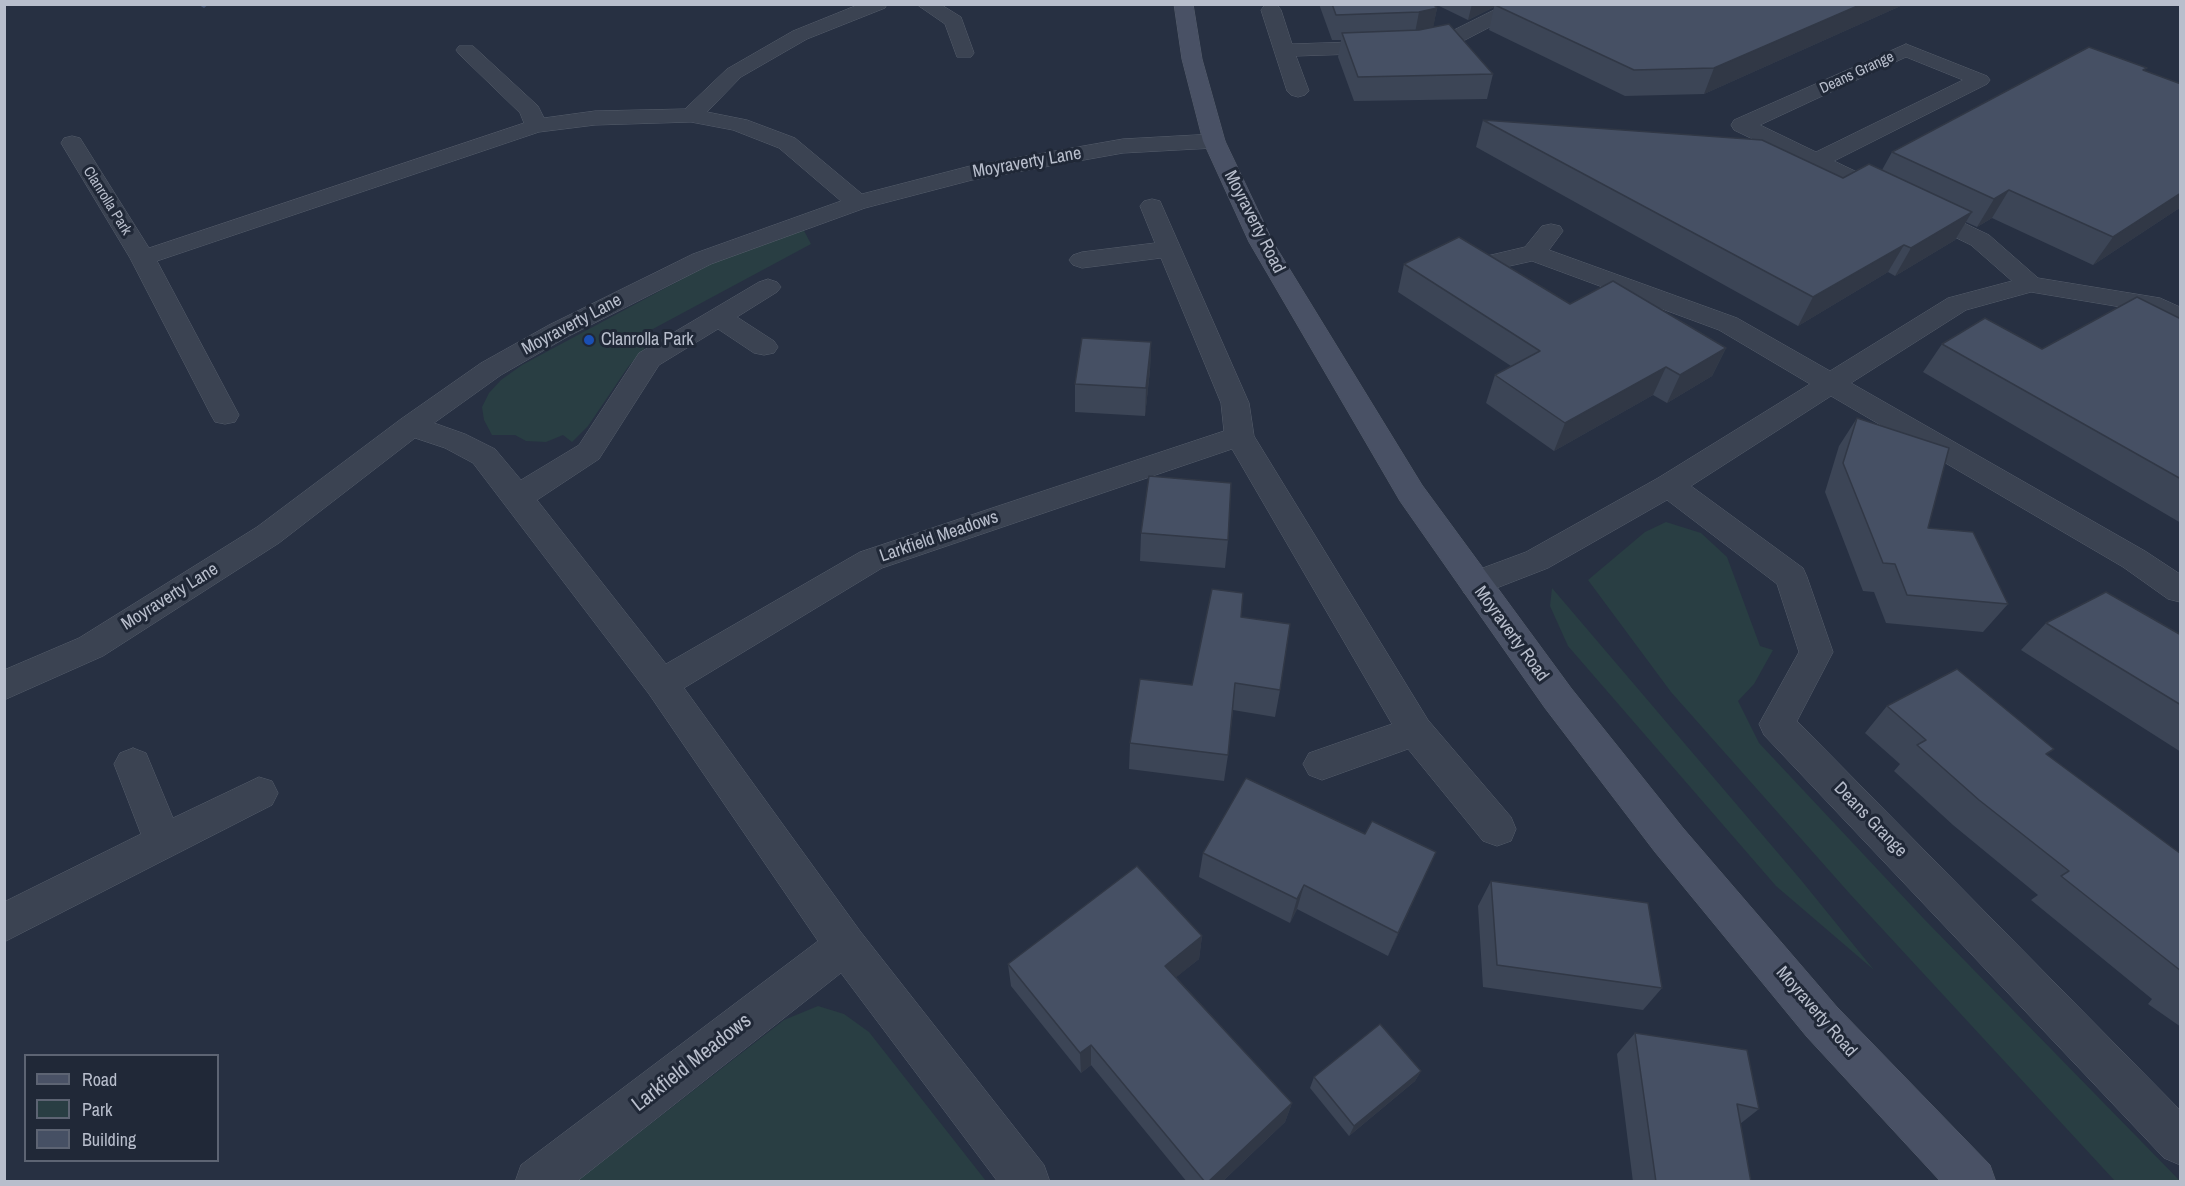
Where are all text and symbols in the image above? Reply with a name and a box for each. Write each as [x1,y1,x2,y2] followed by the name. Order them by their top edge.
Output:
[1817,48,1897,98] street label: Deans Grange
[971,143,1083,183] street label: Moyraverty Lane
[79,163,135,239] street label: Clanrolla Park
[1219,167,1289,277] street label: Moyraverty Road
[518,290,626,360] street label: Moyraverty Lane
[601,329,694,351] place label: Clanrolla Park
[582,333,596,347] marker: Clanrolla Park
[877,507,1001,567] street label: Larkfield Meadows
[118,559,222,635] street label: Moyraverty Lane
[1469,582,1553,686] street label: Moyraverty Road
[1829,778,1911,862] street label: Deans Grange
[1771,963,1861,1061] street label: Moyraverty Road
[627,1009,757,1117] street label: Larkfield Meadows
[24,1054,219,1162] legend
[82,1067,117,1092] text: Road
[82,1097,112,1122] text: Park
[82,1127,136,1152] text: Building

